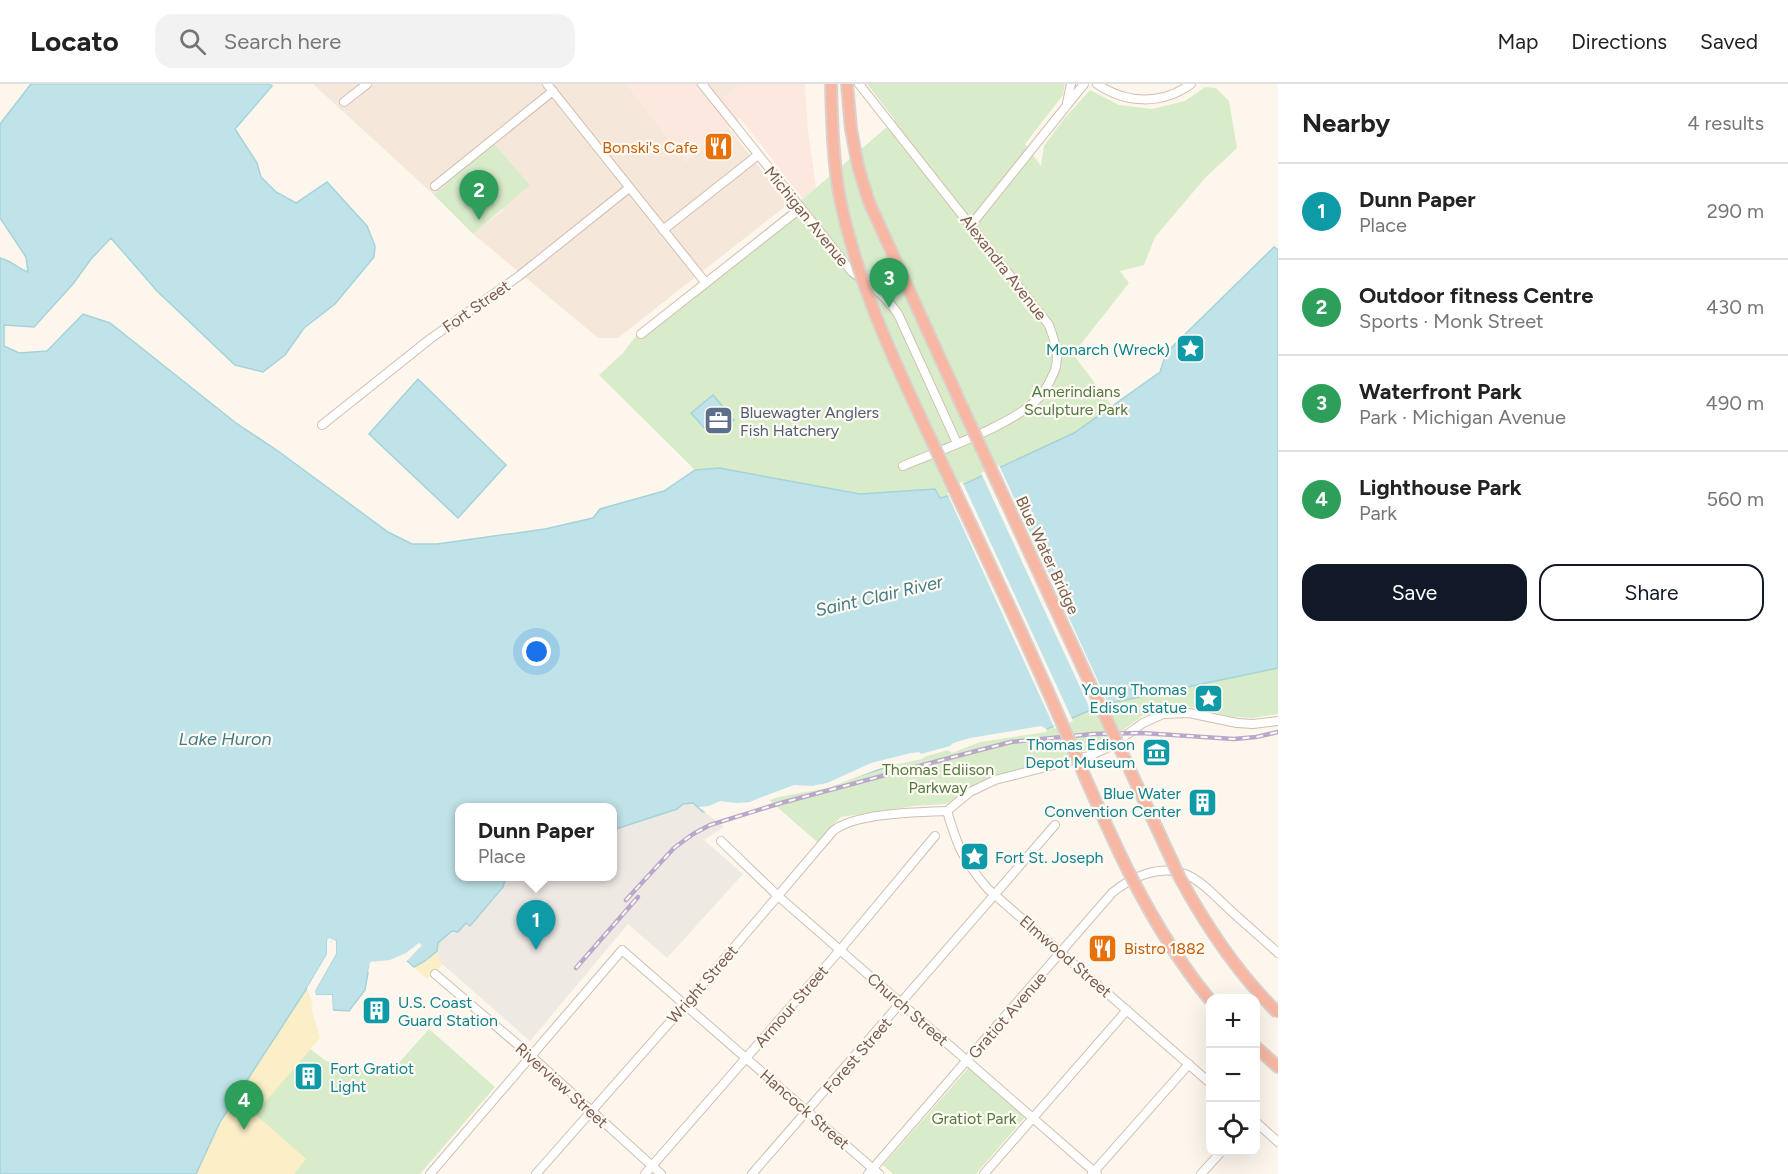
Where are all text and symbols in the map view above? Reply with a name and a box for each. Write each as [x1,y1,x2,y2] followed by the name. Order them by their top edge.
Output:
[155,14,575,68] search box
[30,24,119,58] text: Locato
[176,25,209,58] icon: search
[224,28,341,55] text: Search here
[1497,29,1538,54] text: Map
[1571,29,1667,54] text: Directions
[1700,29,1758,54] text: Saved
[1302,107,1390,139] text: Nearby
[1687,111,1764,135] text: 4 results
[703,131,735,163] restaurant icon: Bonski's Cafe
[602,138,698,157] place label: Bonski's Cafe
[760,163,853,270] street label: Michigan Avenue
[460,170,498,220] pin: 2
[1359,186,1476,213] text: Dunn Paper
[1317,199,1326,223] text: 1
[1707,199,1764,223] text: 290 m
[957,211,1051,324] street label: Alexandra Avenue
[1359,213,1407,237] text: Place
[870,258,908,308] pin: 3
[439,276,514,337] street label: Fort Street
[1359,282,1593,309] text: Outdoor fitness Centre
[1316,295,1327,319] text: 2
[1706,295,1764,319] text: 430 m
[1359,309,1544,333] text: Sports · Monk Street
[1175,333,1207,365] place icon: Monarch (Wreck)
[1046,340,1170,359] place label: Monarch (Wreck)
[1359,378,1522,405] text: Waterfront Park
[1024,382,1128,419] park label: Amerindians Sculpture Park
[1316,391,1327,415] text: 3
[1705,391,1764,415] text: 490 m
[740,403,879,440] place label: Bluewagter Anglers Fish Hatchery
[703,405,735,437] office icon: Bluewagter Anglers Fish Hatchery
[1359,405,1566,429] text: Park · Michigan Avenue
[1359,474,1522,501] text: Lighthouse Park
[1315,487,1328,511] text: 4
[1706,487,1764,511] text: 560 m
[1012,493,1083,618] street label: Blue Water Bridge
[1359,501,1397,525] text: Park
[1302,564,1527,621] button: Save
[1539,564,1764,621] button: Share
[813,570,946,621] water label: Saint Clair River
[522,637,551,666] your location
[1082,680,1187,717] place label: Young Thomas Edison statue
[1192,682,1224,714] place icon: Young Thomas Edison statue
[179,728,271,750] water label: Lake Huron
[1025,735,1135,772] place label: Thomas Edison Depot Museum
[1140,737,1172,769] museum icon: Thomas Edison Depot Museum
[882,760,994,797] park label: Thomas Ediison Parkway
[1044,784,1182,821] place label: Blue Water Convention Center
[1186,786,1218,818] building icon: Blue Water Convention Center
[455,803,617,881] popup
[478,817,594,844] text: Dunn Paper
[958,841,990,873] place icon: Fort St. Joseph
[478,844,526,868] text: Place
[995,848,1104,867] place label: Fort St. Joseph
[516,900,556,950] pin: 1
[1016,911,1116,1001] street label: Elmwood Street
[1087,932,1119,964] restaurant icon: Bistro 1882
[1124,939,1205,958] place label: Bistro 1882
[663,941,742,1027] street label: Wright Street
[751,962,832,1051] street label: Armour Street
[964,968,1050,1063] street label: Gratiot Avenue
[863,969,952,1050] street label: Church Street
[398,993,498,1030] place label: U.S. Coast Guard Station
[1206,994,1260,1156] map controls
[1206,994,1260,1048] button: +
[361,995,393,1027] building icon: U.S. Coast Guard Station
[819,1014,895,1097] street label: Forest Street
[512,1039,612,1132] street label: Riverview Street
[1206,1048,1260,1102] button: −
[330,1059,414,1096] place label: Fort Gratiot Light
[293,1061,325,1093] building icon: Fort Gratiot Light
[756,1065,853,1153] street label: Hancock Street
[224,1080,264,1130] pin: 4
[1206,1102,1260,1156] button: locate
[931,1109,1017,1128] park label: Gratiot Park

